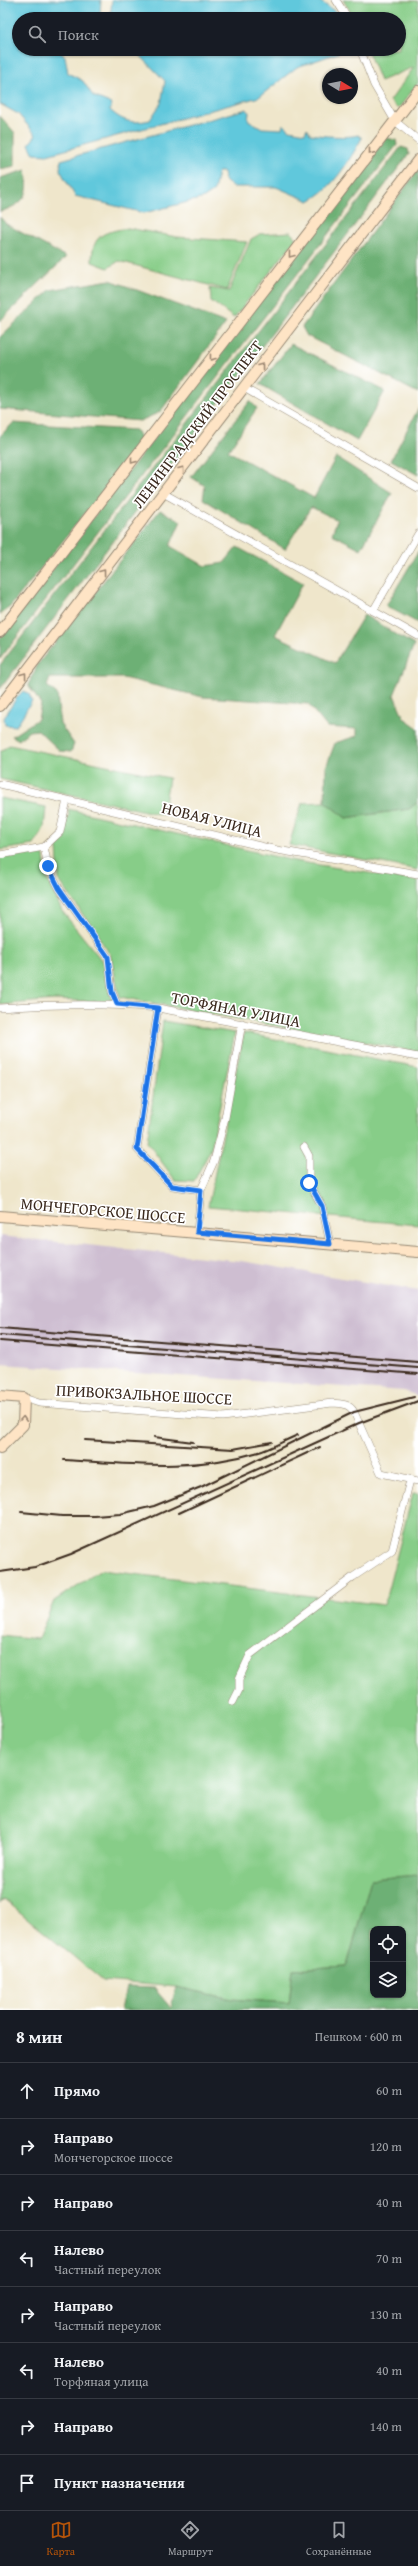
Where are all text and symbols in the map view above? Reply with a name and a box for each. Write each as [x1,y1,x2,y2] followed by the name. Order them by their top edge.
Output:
[12,12,406,56] search box
[26,23,48,45] icon: search
[58,24,99,45] text: Поиск
[322,68,358,104] north arrow
[368,148,376,155] one-way arrow
[289,250,296,257] one-way arrow
[126,335,268,513] street label: ЛЕНИНГРАДСКИЙ ПРОСПЕКТ
[210,353,217,360] one-way arrow
[256,363,263,370] one-way arrow
[130,456,137,463] one-way arrow
[177,466,185,473] one-way arrow
[98,570,105,577] one-way arrow
[19,673,26,680] one-way arrow
[159,795,265,843] street label: НОВАЯ УЛИЦА
[39,857,57,875] route end
[169,985,303,1033] street label: ТОРФЯНАЯ УЛИЦА
[300,1174,318,1192] route start
[20,1191,186,1229] street label: МОНЧЕГОРСКОЕ ШОССЕ
[56,1377,232,1411] street label: ПРИВОКЗАЛЬНОЕ ШОССЕ
[19,1416,28,1422] one-way arrow
[370,1926,406,1998] map controls
[370,1926,406,1962] button: locate
[370,1962,406,1998] button: layers
[16,2024,62,2049] text: 8 мин
[315,2027,402,2046] text: Пешком · 600 m
[16,2080,38,2102] icon: ahead
[54,2080,100,2101] text: Прямо
[376,2081,402,2100] text: 60 m
[54,2127,113,2148] text: Направо
[16,2136,38,2158] icon: right
[370,2137,402,2156] text: 120 m
[54,2148,173,2167] text: Мончегорское шоссе
[16,2192,38,2214] icon: right
[54,2192,113,2213] text: Направо
[376,2193,402,2212] text: 40 m
[54,2239,104,2260] text: Налево
[16,2248,38,2270] icon: left
[376,2249,402,2268] text: 70 m
[54,2260,161,2279] text: Частный переулок
[54,2295,113,2316] text: Направо
[16,2304,38,2326] icon: right
[370,2305,402,2324] text: 130 m
[54,2316,161,2335] text: Частный переулок
[54,2351,104,2372] text: Налево
[16,2360,38,2382] icon: left
[376,2361,402,2380] text: 40 m
[54,2372,149,2391] text: Торфяная улица
[16,2416,38,2438] icon: right
[54,2416,113,2437] text: Направо
[370,2417,402,2436] text: 140 m
[16,2472,38,2494] icon: arrive
[54,2472,185,2493] text: Пункт назначения
[46,2519,75,2559] tab: Карта
[168,2519,213,2559] tab: Маршрут
[306,2519,371,2559] tab: Сохранённые

